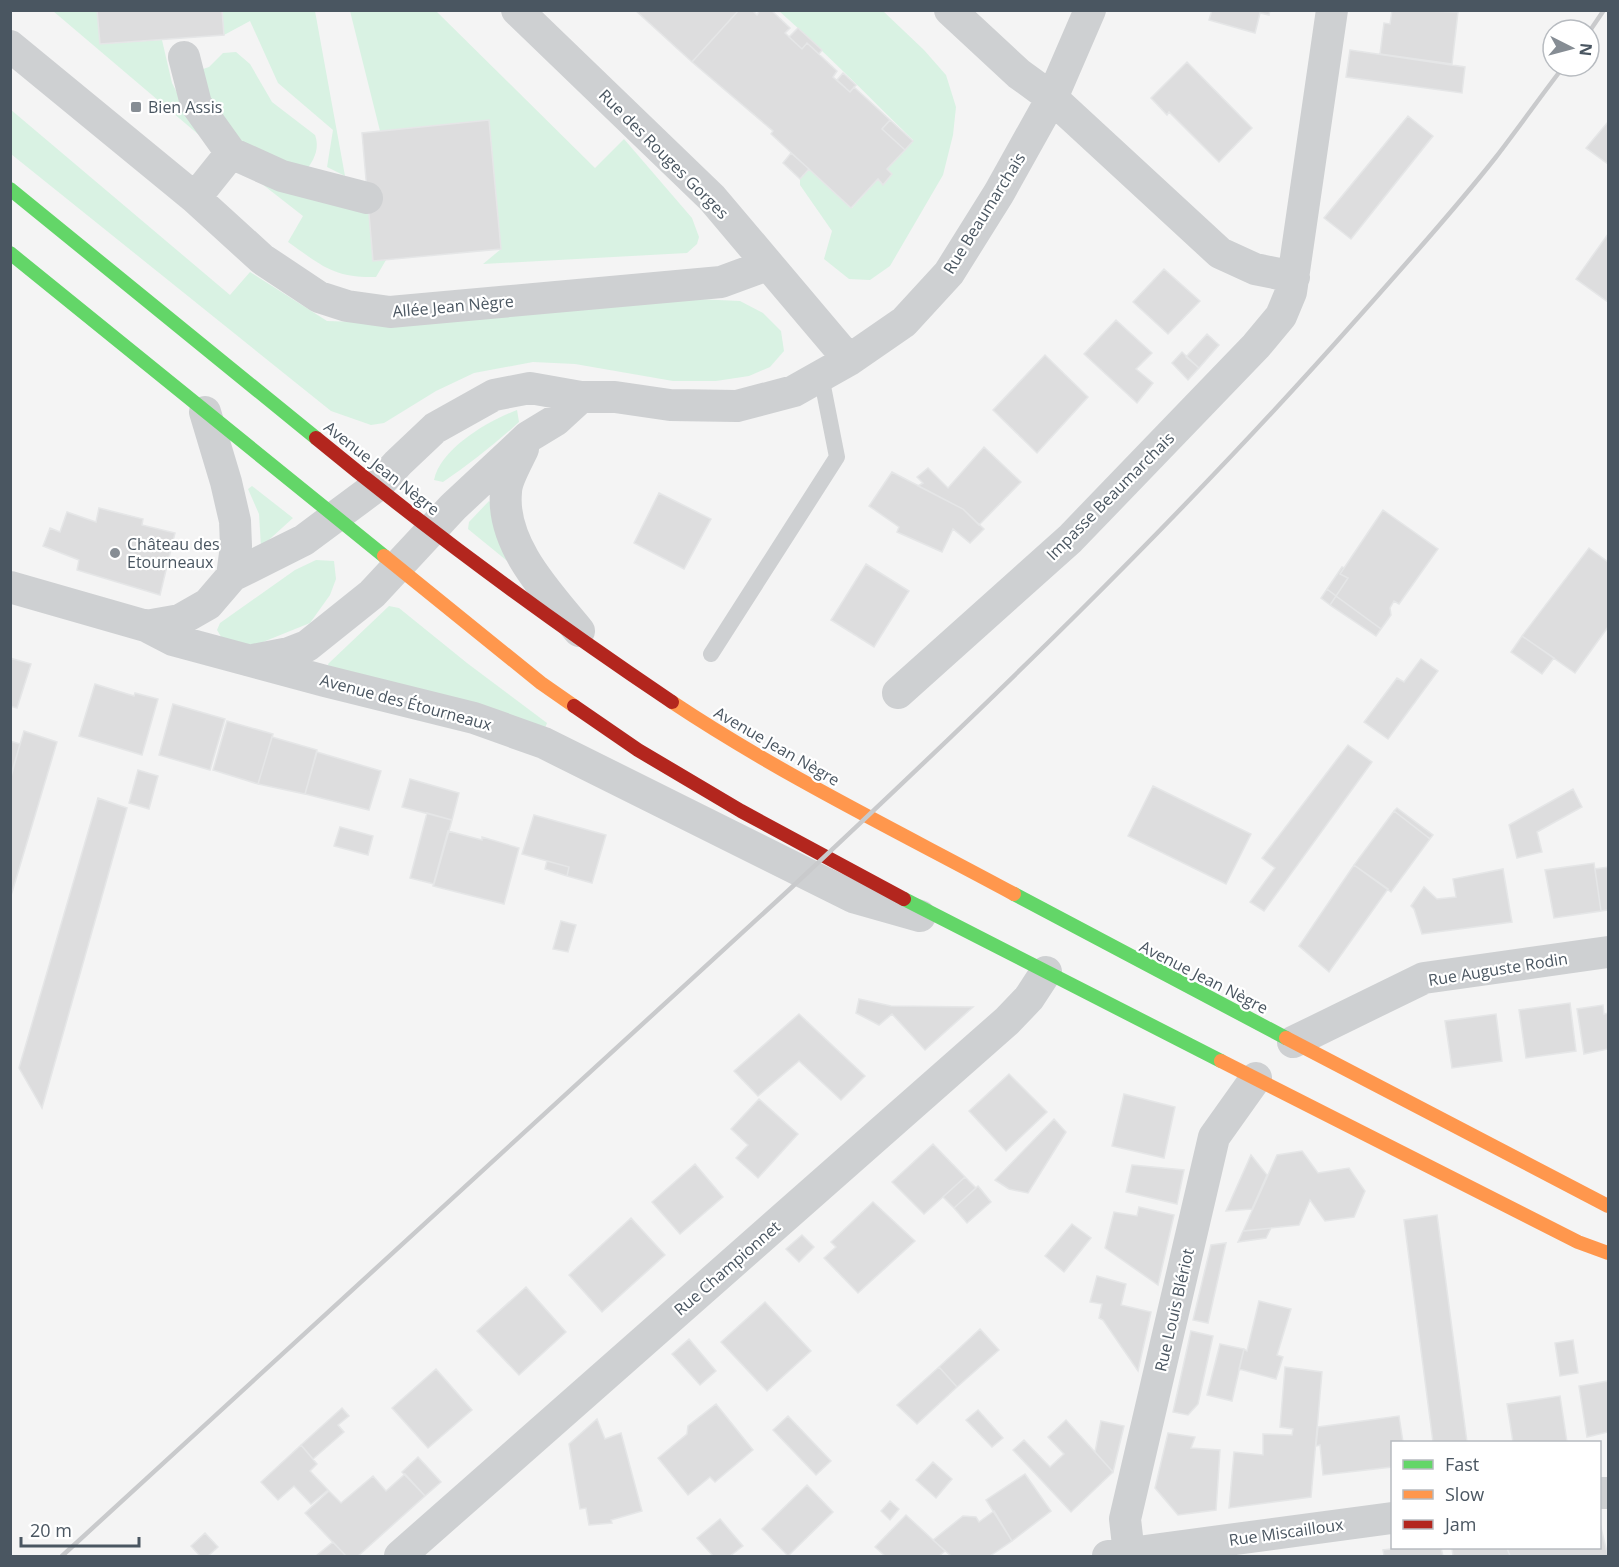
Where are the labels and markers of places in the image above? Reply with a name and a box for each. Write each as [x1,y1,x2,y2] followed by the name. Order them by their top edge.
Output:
[148,96,222,118] place label: Bien Assis
[129,100,143,114] marker: Bien Assis
[127,533,220,573] place label: Château des Etourneaux
[108,546,122,560] marker: Château des Etourneaux

